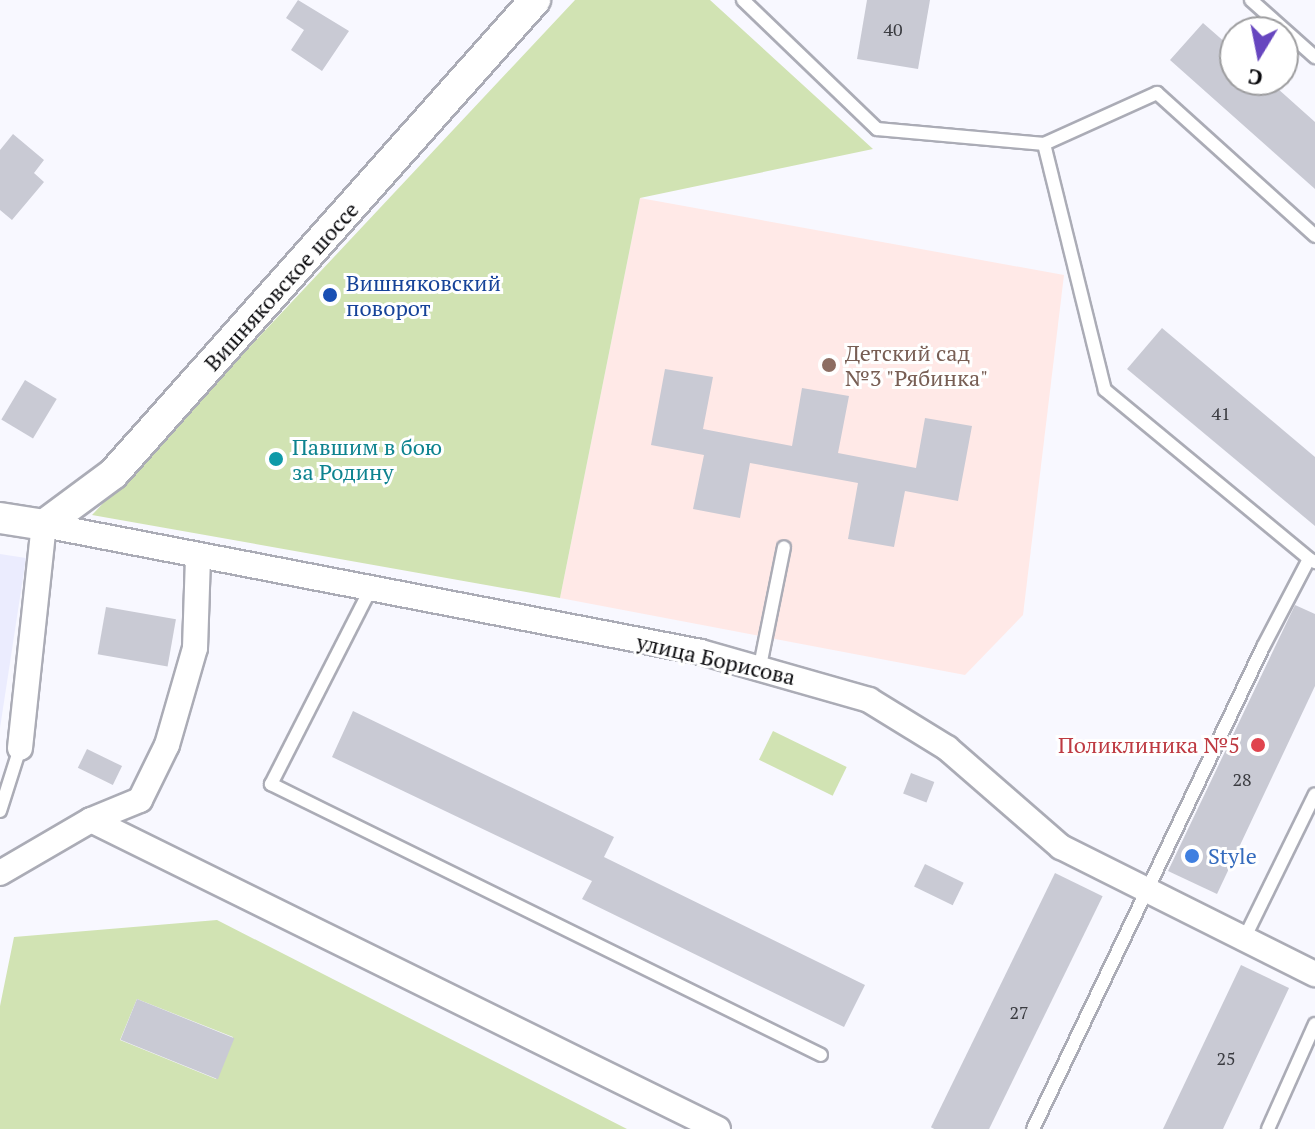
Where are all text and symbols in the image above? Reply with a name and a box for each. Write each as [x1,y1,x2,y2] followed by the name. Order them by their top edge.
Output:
[1219,16,1299,96] north arrow
[883,18,903,40] house number: 40
[1246,63,1265,94] text: С
[198,196,364,376] street label: Вишняковское шоссе
[346,269,501,320] place label: Вишняковский поворот
[321,286,339,304] marker: Вишняковский поворот
[845,339,989,390] place label: Детский сад №3 "Рябинка"
[820,356,838,374] marker: Детский сад №3 "Рябинка"
[1211,402,1231,424] house number: 41
[292,433,442,484] place label: Павшим в бою за Родину
[267,450,285,468] marker: Павшим в бою за Родину
[634,628,798,690] street label: улица Борисова
[1058,732,1240,758] place label: Поликлиника №5
[1247,734,1269,756] marker: Поликлиника №5
[1232,768,1252,790] house number: 28
[1208,843,1257,869] place label: Style
[1183,847,1201,865] marker: Style
[1009,1001,1029,1023] house number: 27
[1216,1047,1236,1069] house number: 25

